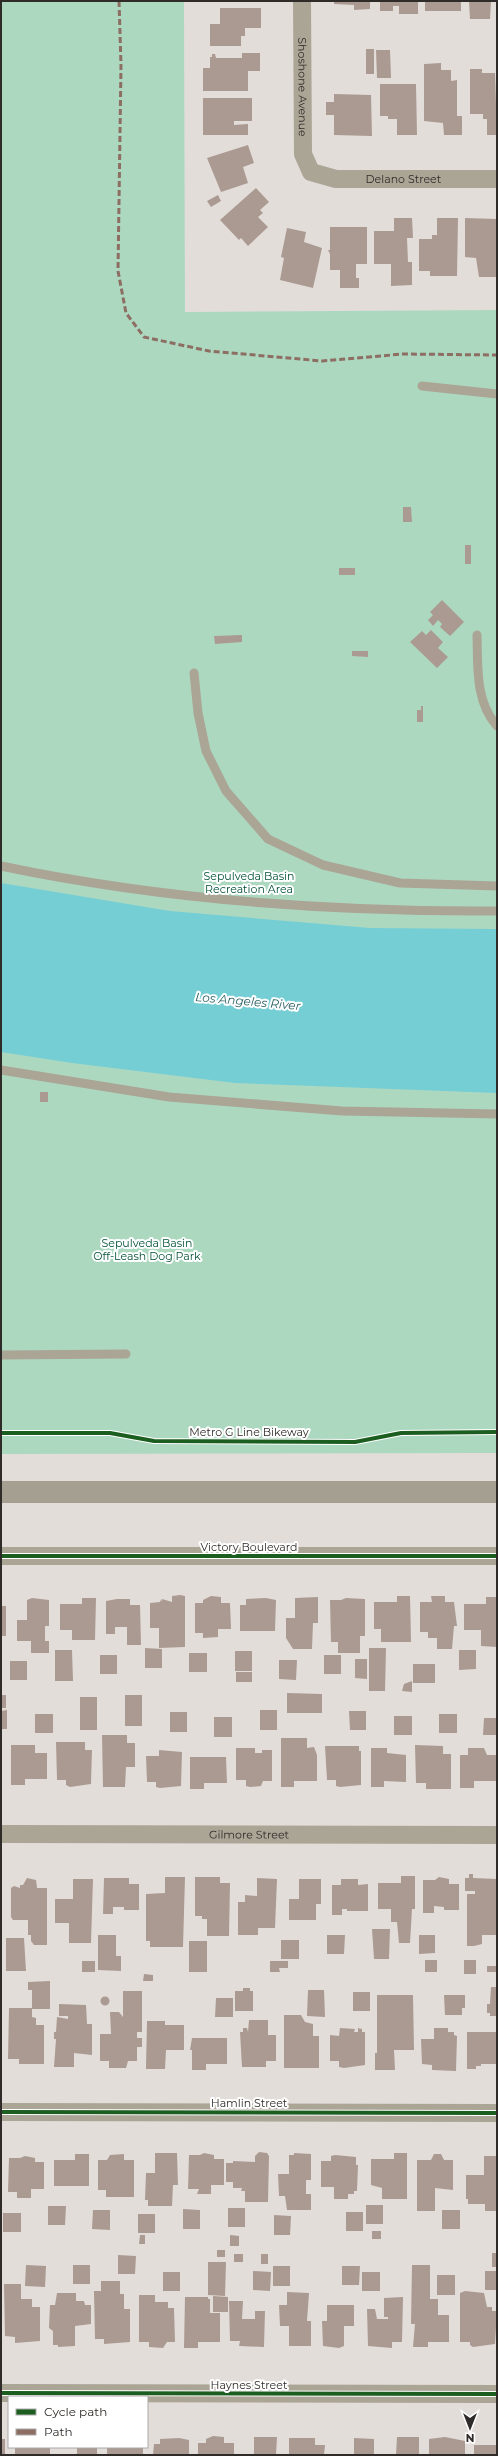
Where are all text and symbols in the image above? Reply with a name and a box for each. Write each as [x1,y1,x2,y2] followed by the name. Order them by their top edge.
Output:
[295,37,310,137] street label: Shoshone Avenue
[365,172,442,186] street label: Delano Street
[203,869,295,896] park label: Sepulveda Basin Recreation Area
[195,989,301,1013] water label: Los Angeles River
[93,1236,201,1263] park label: Sepulveda Basin Off-Leash Dog Park
[189,1425,309,1439] street label: Metro G Line Bikeway
[200,1540,298,1554] street label: Victory Boulevard
[209,1827,290,1842] street label: Gilmore Street
[211,2096,288,2110] street label: Hamlin Street
[211,2378,288,2392] street label: Haynes Street
[8,2396,148,2448] legend
[44,2404,107,2419] text: Cycle path
[450,2408,490,2448] north arrow
[44,2424,73,2439] text: Path
[466,2431,474,2445] text: N

